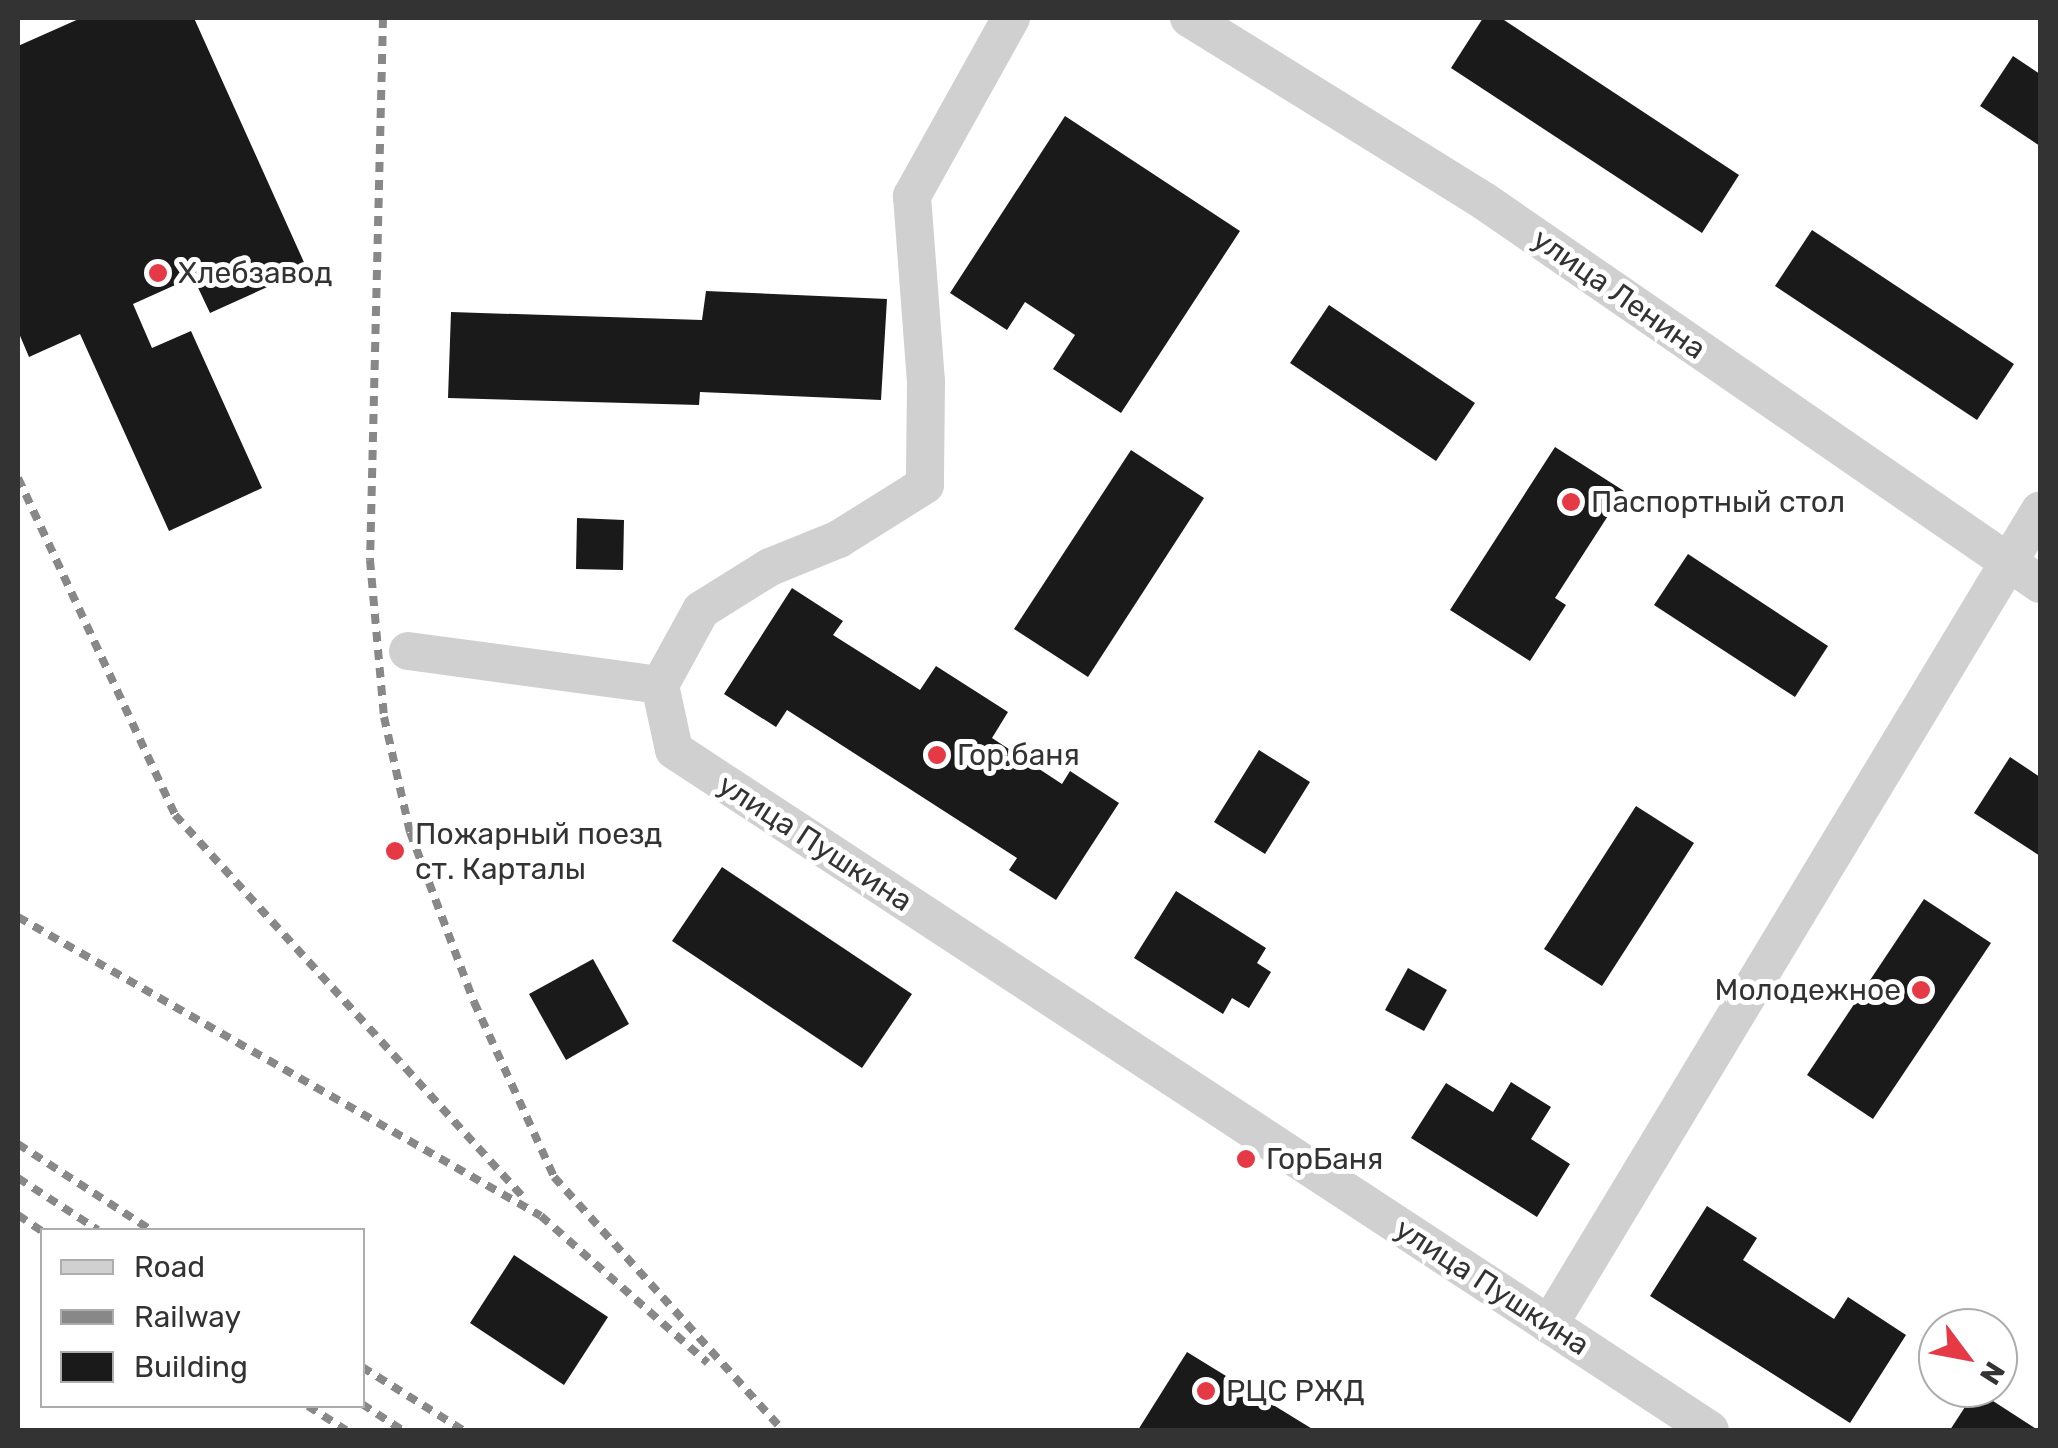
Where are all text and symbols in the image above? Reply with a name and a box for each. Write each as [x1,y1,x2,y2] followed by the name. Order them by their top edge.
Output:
[1526,221,1712,367] street label: улица Ленина
[178,255,333,291] place label: Хлебзавод
[147,262,169,284] marker: Хлебзавод
[1591,484,1845,520] place label: Паспортный стол
[1560,491,1582,513] marker: Паспортный стол
[957,737,1080,773] place label: Гор.баня
[926,744,948,766] marker: Гор.баня
[711,767,919,919] street label: улица Пушкина
[415,816,662,886] place label: Пожарный поезд ст. Карталы
[384,840,406,862] marker: Пожарный поезд ст. Карталы
[1715,972,1901,1008] place label: Молодежное
[1910,979,1932,1001] marker: Молодежное
[1266,1141,1383,1177] place label: ГорБаня
[1235,1148,1257,1170] marker: ГорБаня
[1388,1211,1596,1363] street label: улица Пушкина
[40,1228,365,1408] legend
[134,1249,205,1285] text: Road
[134,1299,241,1335] text: Railway
[1918,1308,2018,1408] north arrow
[134,1349,248,1385] text: Building
[1973,1356,2012,1390] text: N
[1226,1373,1365,1409] place label: РЦС РЖД
[1195,1380,1217,1402] marker: РЦС РЖД

